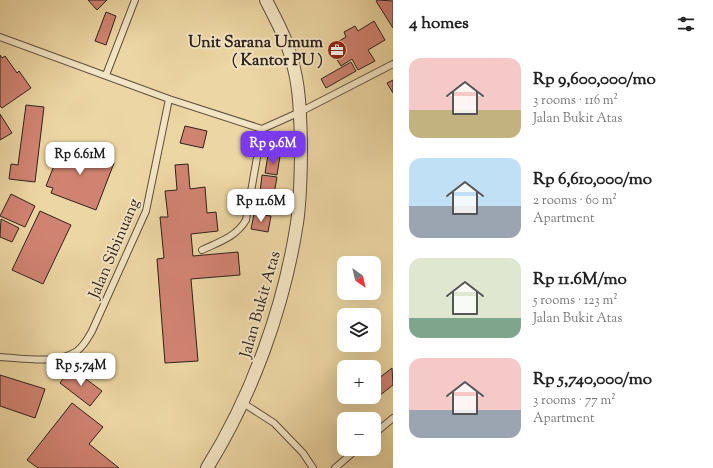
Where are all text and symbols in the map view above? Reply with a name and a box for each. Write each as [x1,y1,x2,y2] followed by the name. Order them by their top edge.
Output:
[409,12,469,36] text: 4 homes
[675,13,697,35] icon: filters
[188,32,324,73] place label: Unit Sarana Umum ( Kantor PU )
[326,39,348,61] office icon: Unit Sarana Umum ( Kantor PU )
[533,68,656,92] text: Rp 9,600,000/mo
[441,74,489,122] icon: home
[533,92,618,110] text: 3 rooms · 116 m²
[533,110,622,128] text: Jalan Bukit Atas
[236,131,310,165] pin: Rp 9.6M
[250,135,296,153] text: Rp 9.6M
[39,142,121,176] pin: Rp 6.61M
[54,146,106,164] text: Rp 6.61M
[533,168,652,192] text: Rp 6,610,000/mo
[441,174,489,222] icon: home
[220,189,302,223] pin: Rp 11.6M
[533,192,617,210] text: 2 rooms · 60 m²
[236,193,286,211] text: Rp 11.6M
[83,195,147,304] street label: Jalan Sibinuang
[533,210,594,228] text: Apartment
[235,249,288,362] street label: Jalan Bukit Atas
[337,256,381,300] north arrow
[337,256,381,456] map controls
[533,268,627,292] text: Rp 11.6M/mo
[441,274,489,322] icon: home
[533,292,618,310] text: 5 rooms · 123 m²
[337,308,381,352] button: layers
[533,310,622,328] text: Jalan Bukit Atas
[40,353,122,387] pin: Rp 5.74M
[55,357,107,375] text: Rp 5.74M
[337,360,381,404] button: +
[533,368,652,392] text: Rp 5,740,000/mo
[441,374,489,422] icon: home
[533,392,616,410] text: 3 rooms · 77 m²
[533,410,594,428] text: Apartment
[337,412,381,456] button: −

